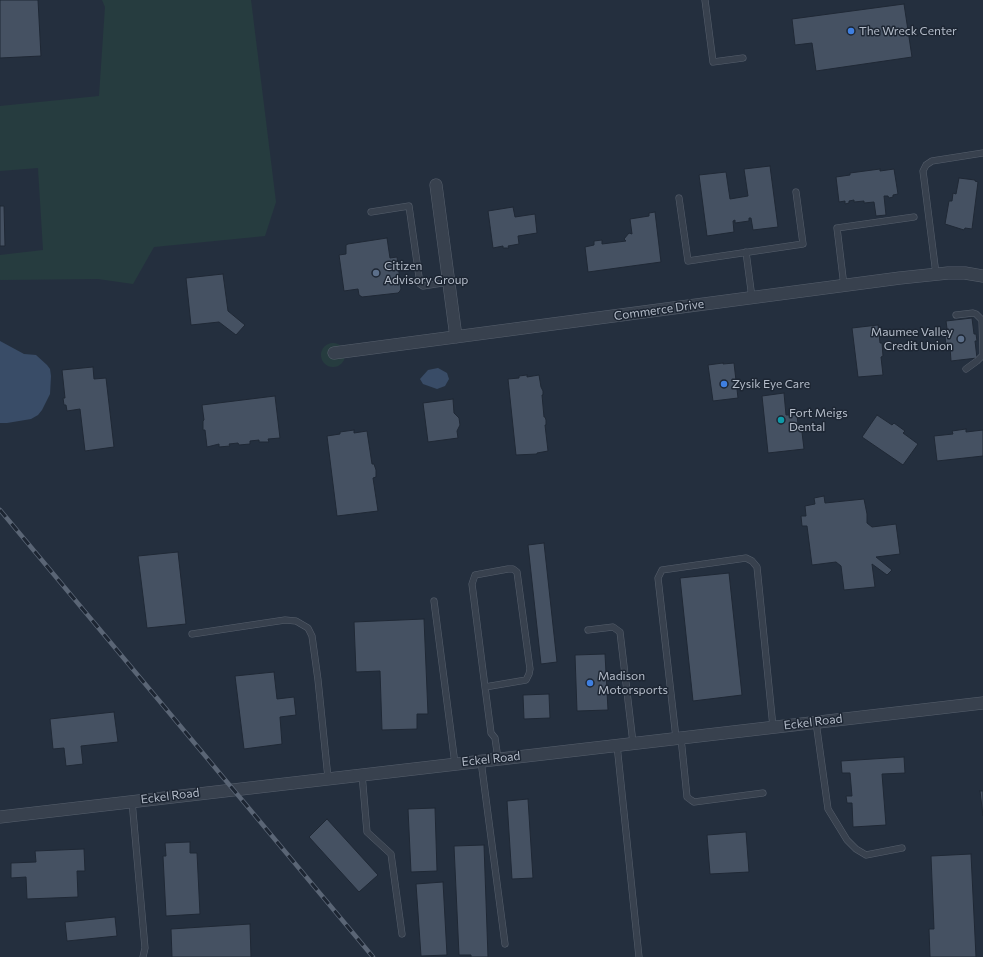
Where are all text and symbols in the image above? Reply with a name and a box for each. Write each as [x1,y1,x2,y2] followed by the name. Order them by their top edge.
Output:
[859,24,957,38] place label: The Wreck Center
[846,26,856,36] marker: The Wreck Center
[384,259,468,287] place label: Citizen Advisory Group
[371,268,381,278] marker: Citizen Advisory Group
[613,297,705,323] street label: Commerce Drive
[871,325,953,353] place label: Maumee Valley Credit Union
[956,334,966,344] marker: Maumee Valley Credit Union
[732,377,810,391] place label: Zysik Eye Care
[719,379,729,389] marker: Zysik Eye Care
[789,406,848,434] place label: Fort Meigs Dental
[776,415,786,425] marker: Fort Meigs Dental
[598,669,668,697] place label: Madison Motorsports
[585,678,595,688] marker: Madison Motorsports
[783,711,843,733] street label: Eckel Road
[461,749,521,769] street label: Eckel Road
[140,785,200,807] street label: Eckel Road

